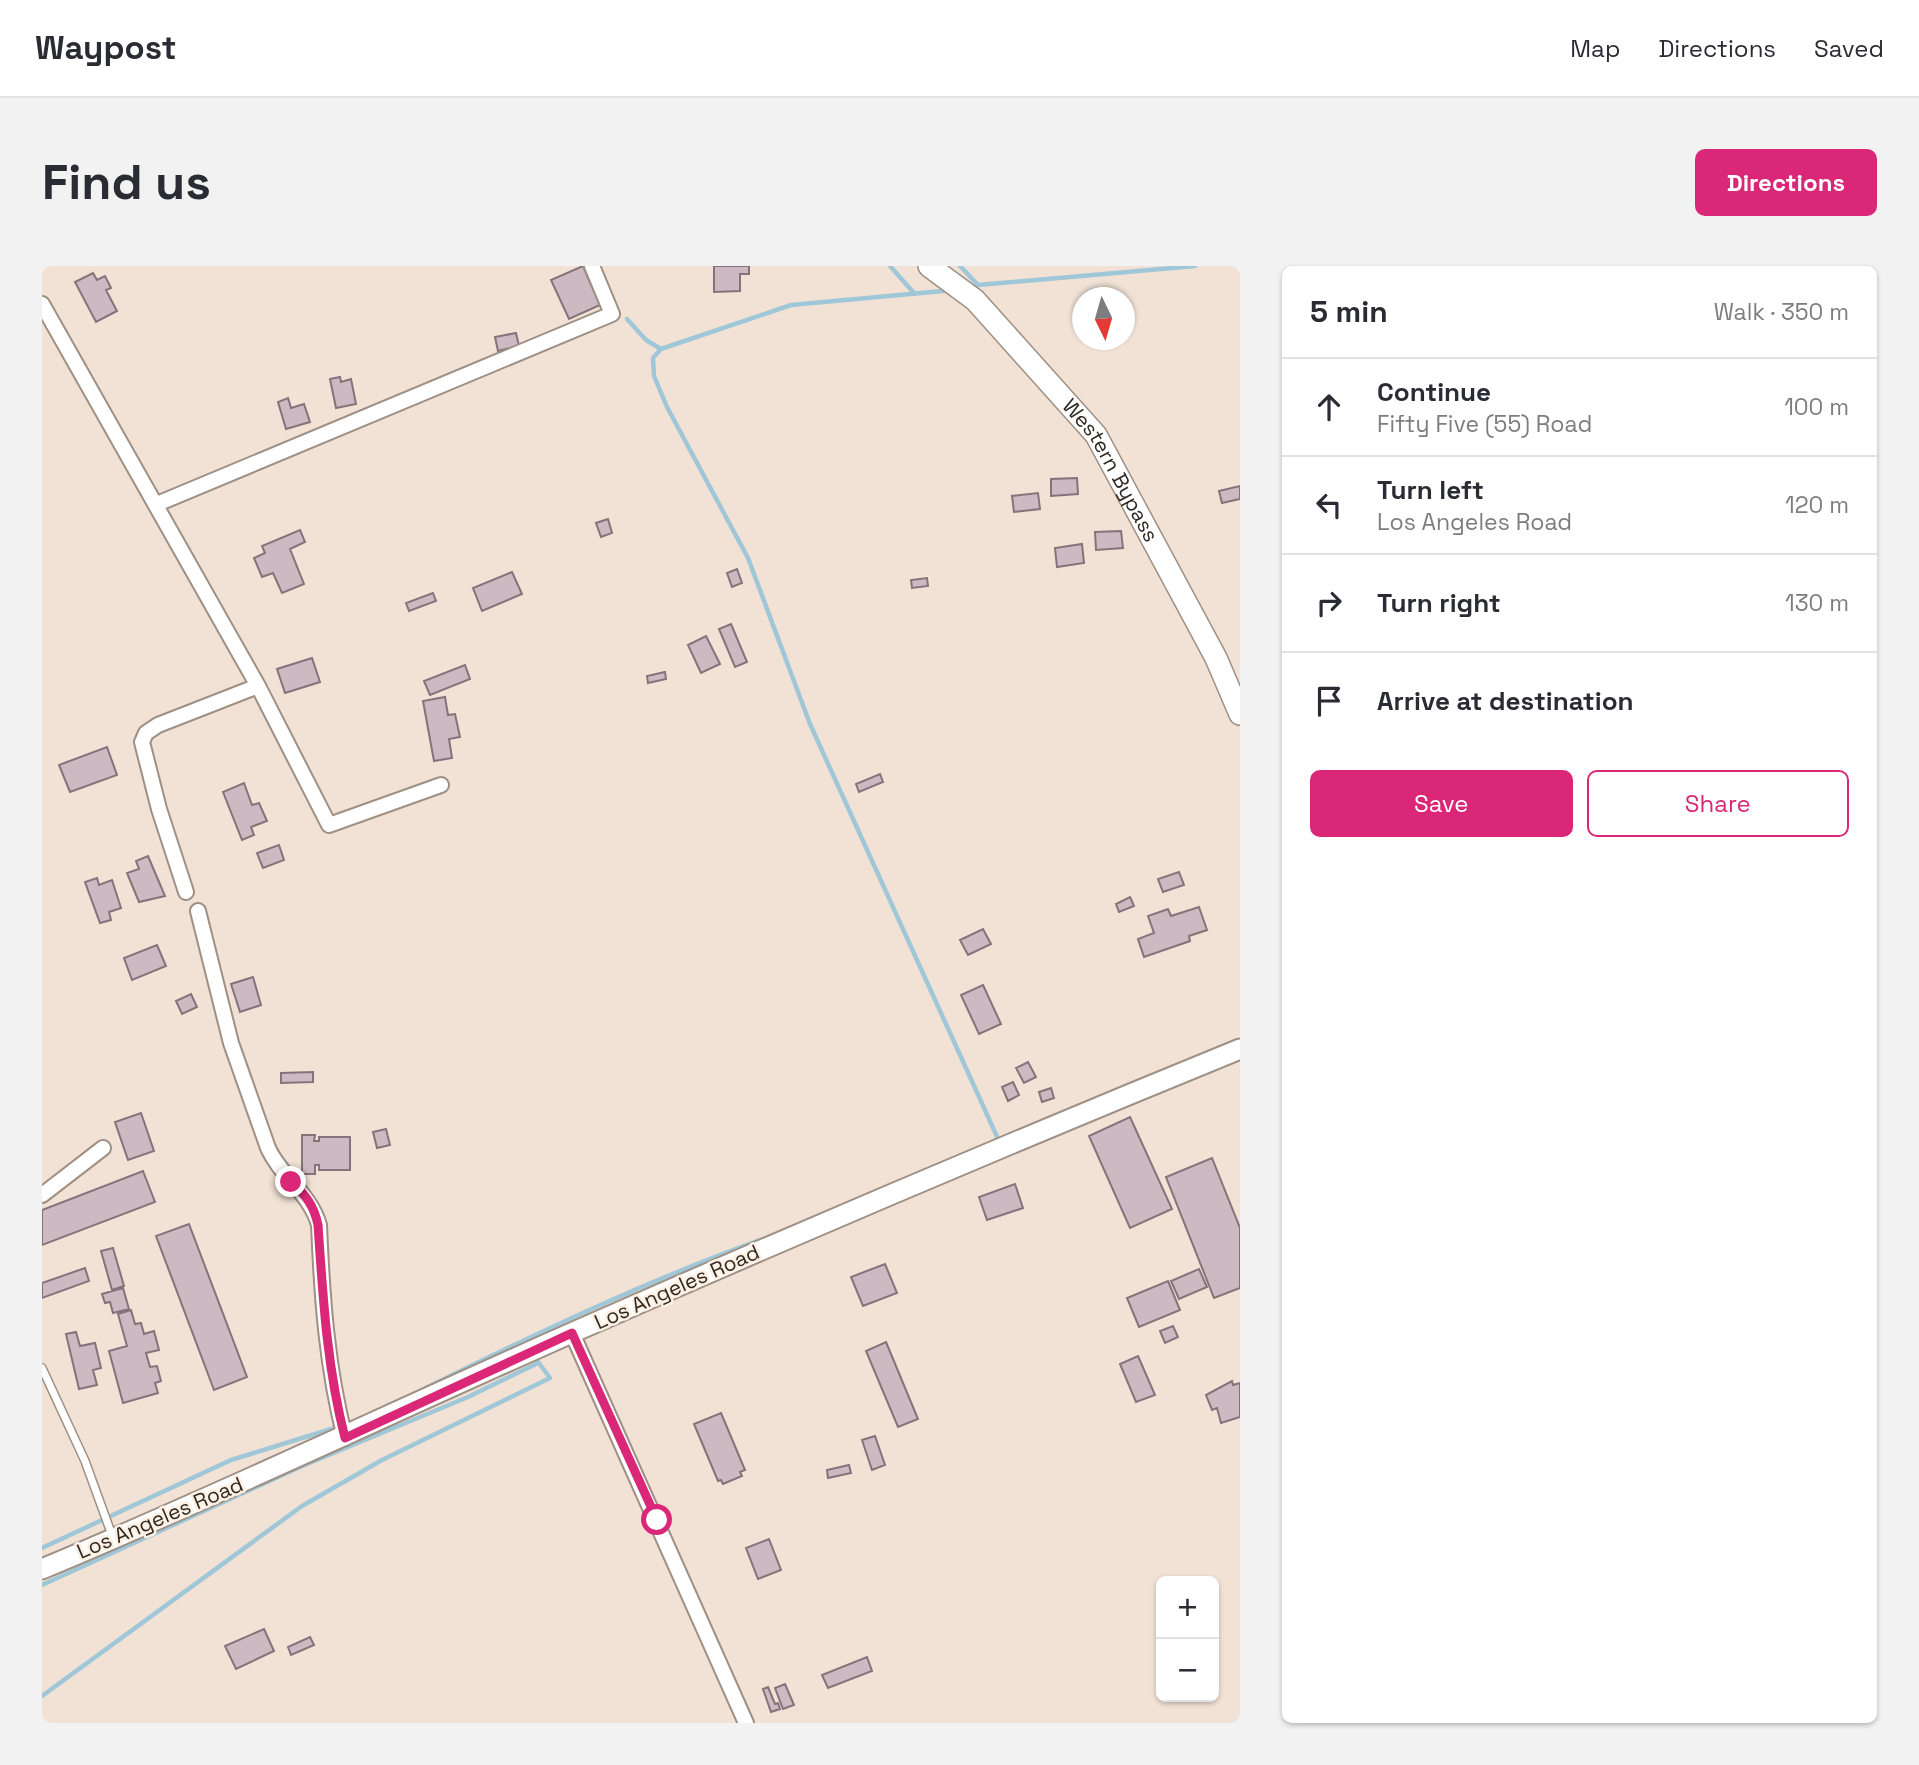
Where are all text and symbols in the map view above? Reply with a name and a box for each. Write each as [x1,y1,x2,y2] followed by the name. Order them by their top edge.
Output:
[35,27,177,69] text: Waypost
[1570,33,1620,64] text: Map
[1658,33,1776,64] text: Directions
[1814,33,1884,64] text: Saved
[1695,149,1877,216] button: Directions
[42,151,211,213] text: Find us
[1072,287,1135,350] north arrow
[1310,292,1388,331] text: 5 min
[1714,297,1849,327] text: Walk · 350 m
[1377,375,1491,409] text: Continue
[1310,388,1348,426] icon: ahead
[1784,392,1849,422] text: 100 m
[1057,393,1165,546] street label: Western Bypass
[1377,409,1592,439] text: Fifty Five (55) Road
[1377,473,1484,507] text: Turn left
[1310,486,1348,524] icon: left
[1785,490,1849,520] text: 120 m
[1377,507,1572,537] text: Los Angeles Road
[1310,584,1348,622] icon: right
[1377,586,1501,620] text: Turn right
[1785,588,1849,618] text: 130 m
[1310,682,1348,720] icon: arrive
[1377,684,1634,718] text: Arrive at destination
[1310,770,1573,837] button: Save
[1587,770,1849,837] button: Share
[275,1166,306,1197] route end
[590,1238,764,1335] street label: Los Angeles Road
[73,1470,247,1565] street label: Los Angeles Road
[641,1504,672,1535] route start
[1156,1576,1219,1702] map controls
[1156,1576,1219,1639] button: +
[1156,1639,1219,1702] button: −

